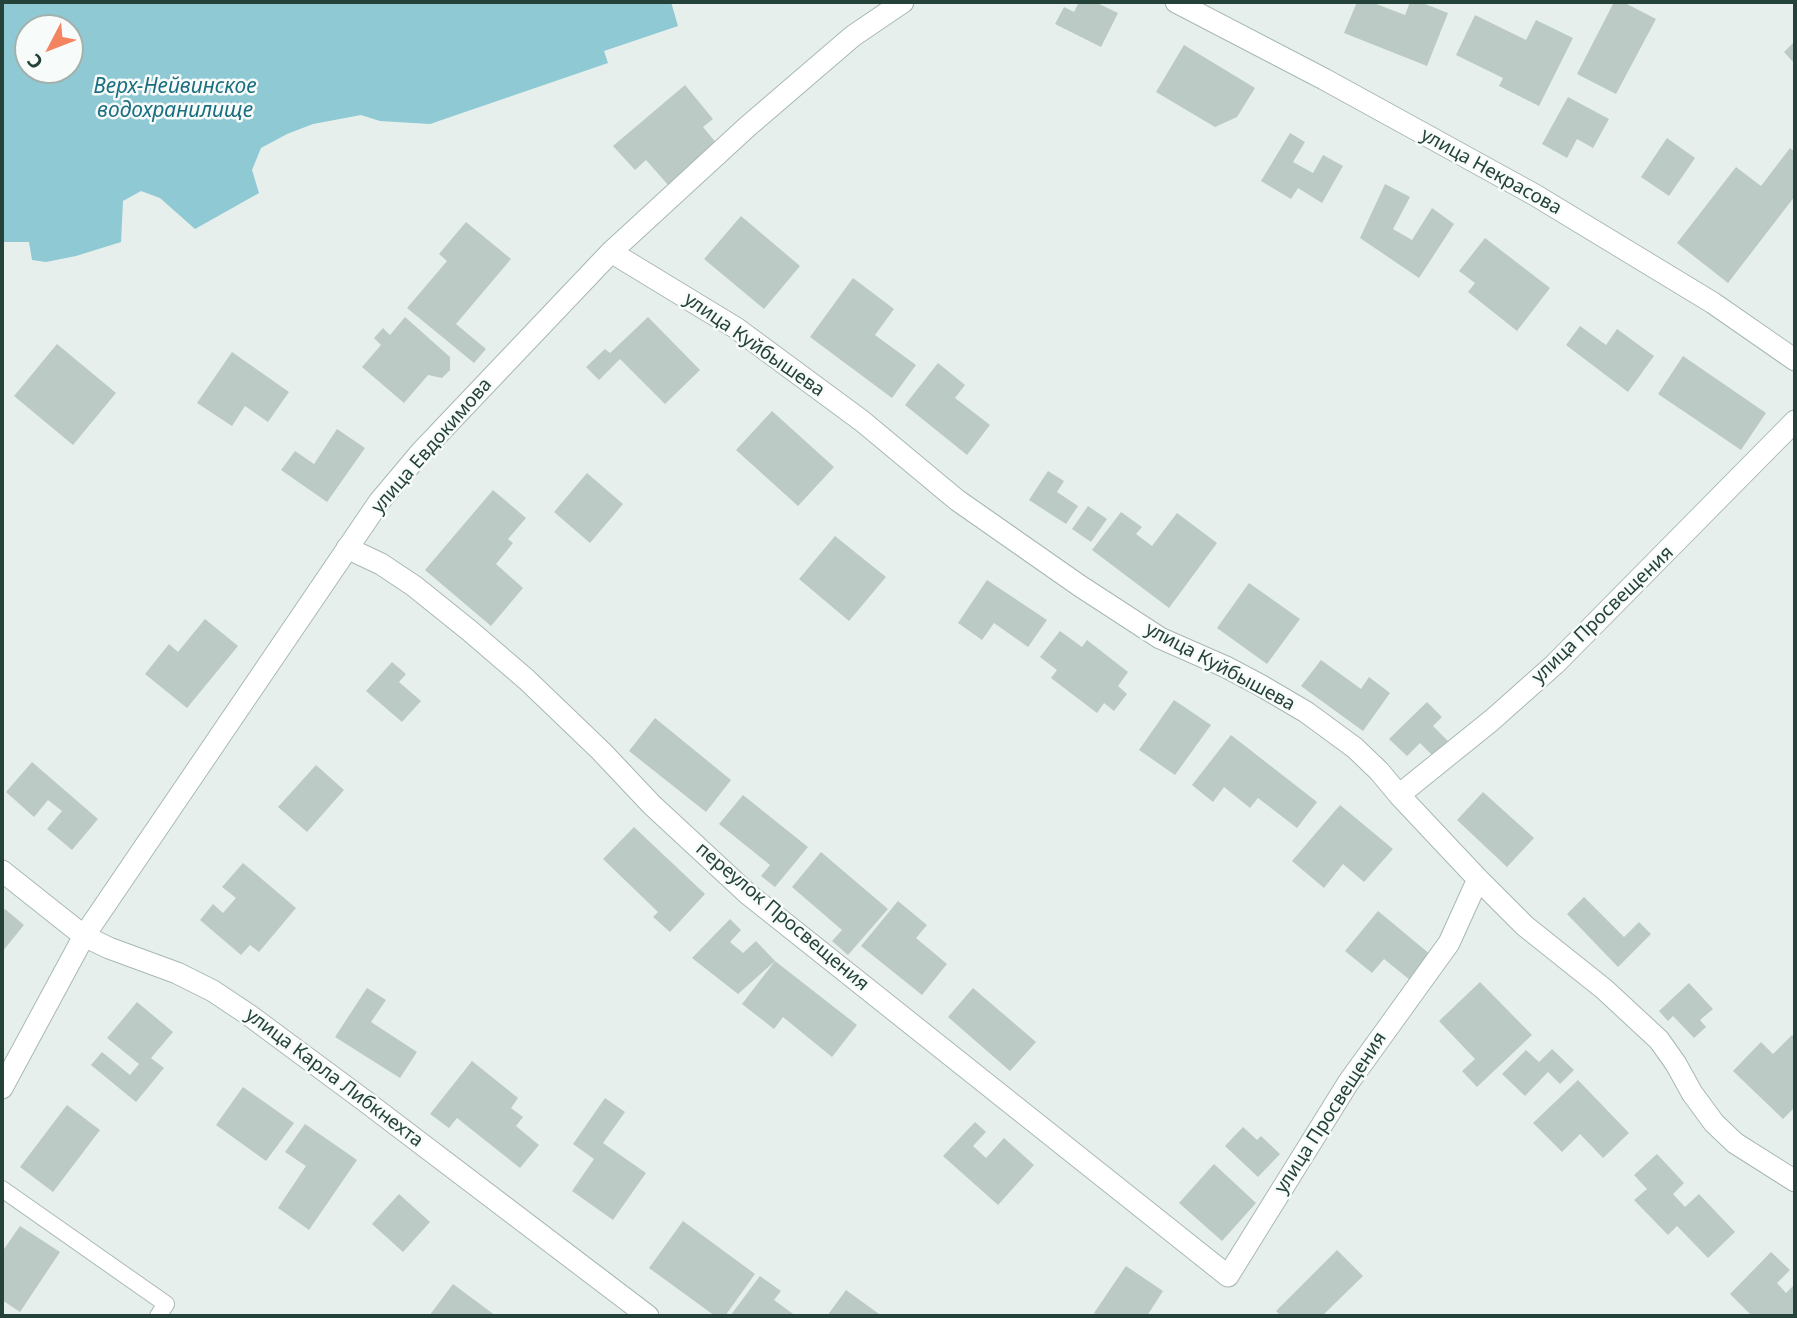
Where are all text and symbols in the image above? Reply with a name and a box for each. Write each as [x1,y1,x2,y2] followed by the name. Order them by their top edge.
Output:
[14,14,84,84] north arrow
[21,48,49,75] text: С
[93,74,257,124] water label: Верх-Нейвинское водохранилище
[1417,124,1565,220] street label: улица Некрасова
[679,288,829,402] street label: улица Куйбышева
[367,374,497,518] street label: улица Евдокимова
[1527,541,1679,689] street label: улица Просвещения
[1141,618,1299,716] street label: улица Куйбышева
[691,838,873,996] street label: переулок Просвещения
[241,1004,427,1152] street label: улица Карла Либкнехта
[1270,1028,1392,1198] street label: улица Просвещения

